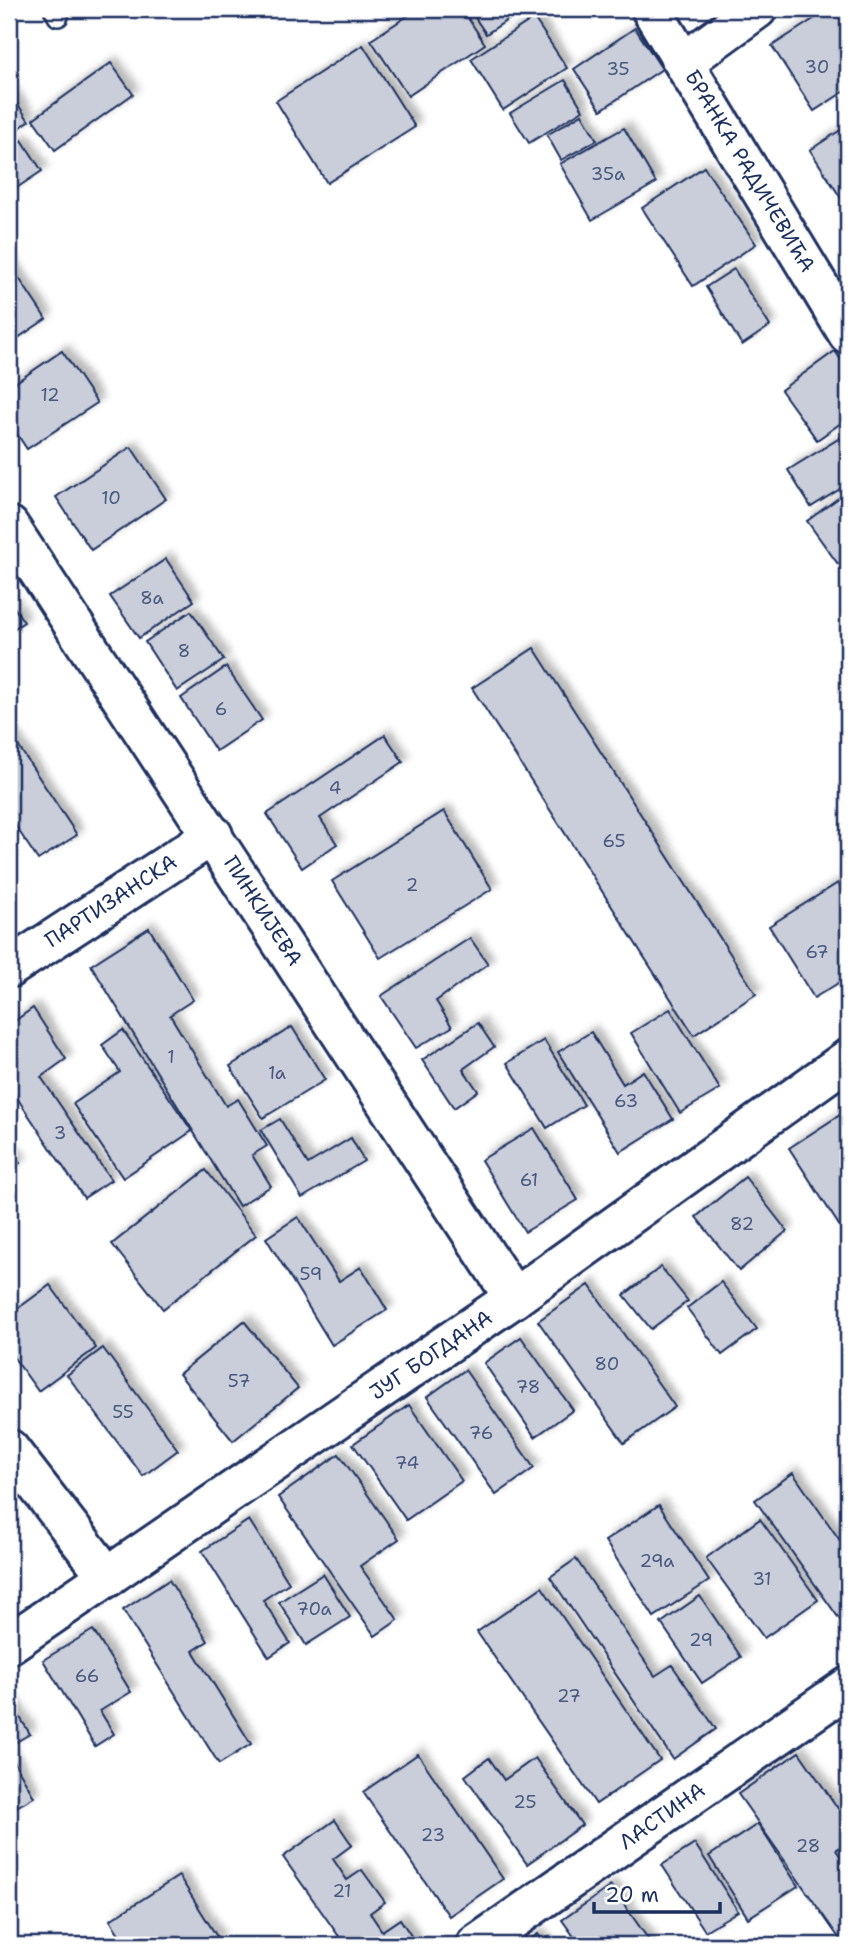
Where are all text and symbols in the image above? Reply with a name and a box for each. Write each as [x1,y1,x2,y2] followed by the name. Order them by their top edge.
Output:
[805,55,829,79] house number: 30
[606,57,630,81] house number: 35
[678,64,822,278] street label: БРАНКА РАДИЧЕВИЋА
[591,162,625,186] house number: 35a
[40,383,60,407] house number: 12
[101,486,121,510] house number: 10
[140,586,164,610] house number: 8a
[178,639,190,663] house number: 8
[215,697,227,721] house number: 6
[329,776,341,800] house number: 4
[603,829,625,853] house number: 65
[40,848,182,954] street label: ПАРТИЗАНСКА
[217,851,309,971] street label: ПИНКИЈЕВА
[406,873,418,897] house number: 2
[805,940,829,964] house number: 67
[167,1045,175,1069] house number: 1
[268,1061,286,1085] house number: 1a
[614,1089,638,1113] house number: 63
[54,1121,66,1145] house number: 3
[520,1168,538,1192] house number: 61
[730,1212,754,1236] house number: 82
[300,1262,322,1286] house number: 59
[364,1304,498,1406] street label: ЈУГ БОГДАНА
[595,1352,619,1376] house number: 80
[228,1369,250,1393] house number: 57
[516,1375,540,1399] house number: 78
[112,1400,134,1424] house number: 55
[469,1421,493,1445] house number: 76
[395,1451,419,1475] house number: 74
[639,1549,675,1573] house number: 29a
[752,1567,772,1591] house number: 31
[296,1597,332,1621] house number: 70a
[689,1628,713,1652] house number: 29
[75,1664,99,1688] house number: 66
[557,1684,581,1708] house number: 27
[613,1776,711,1856] street label: ЛАСТИНА
[513,1790,537,1814] house number: 25
[421,1823,445,1847] house number: 23
[796,1834,820,1858] house number: 28
[594,1870,720,1914] scale bar
[332,1879,352,1903] house number: 21
[605,1881,659,1909] text: 20 m

